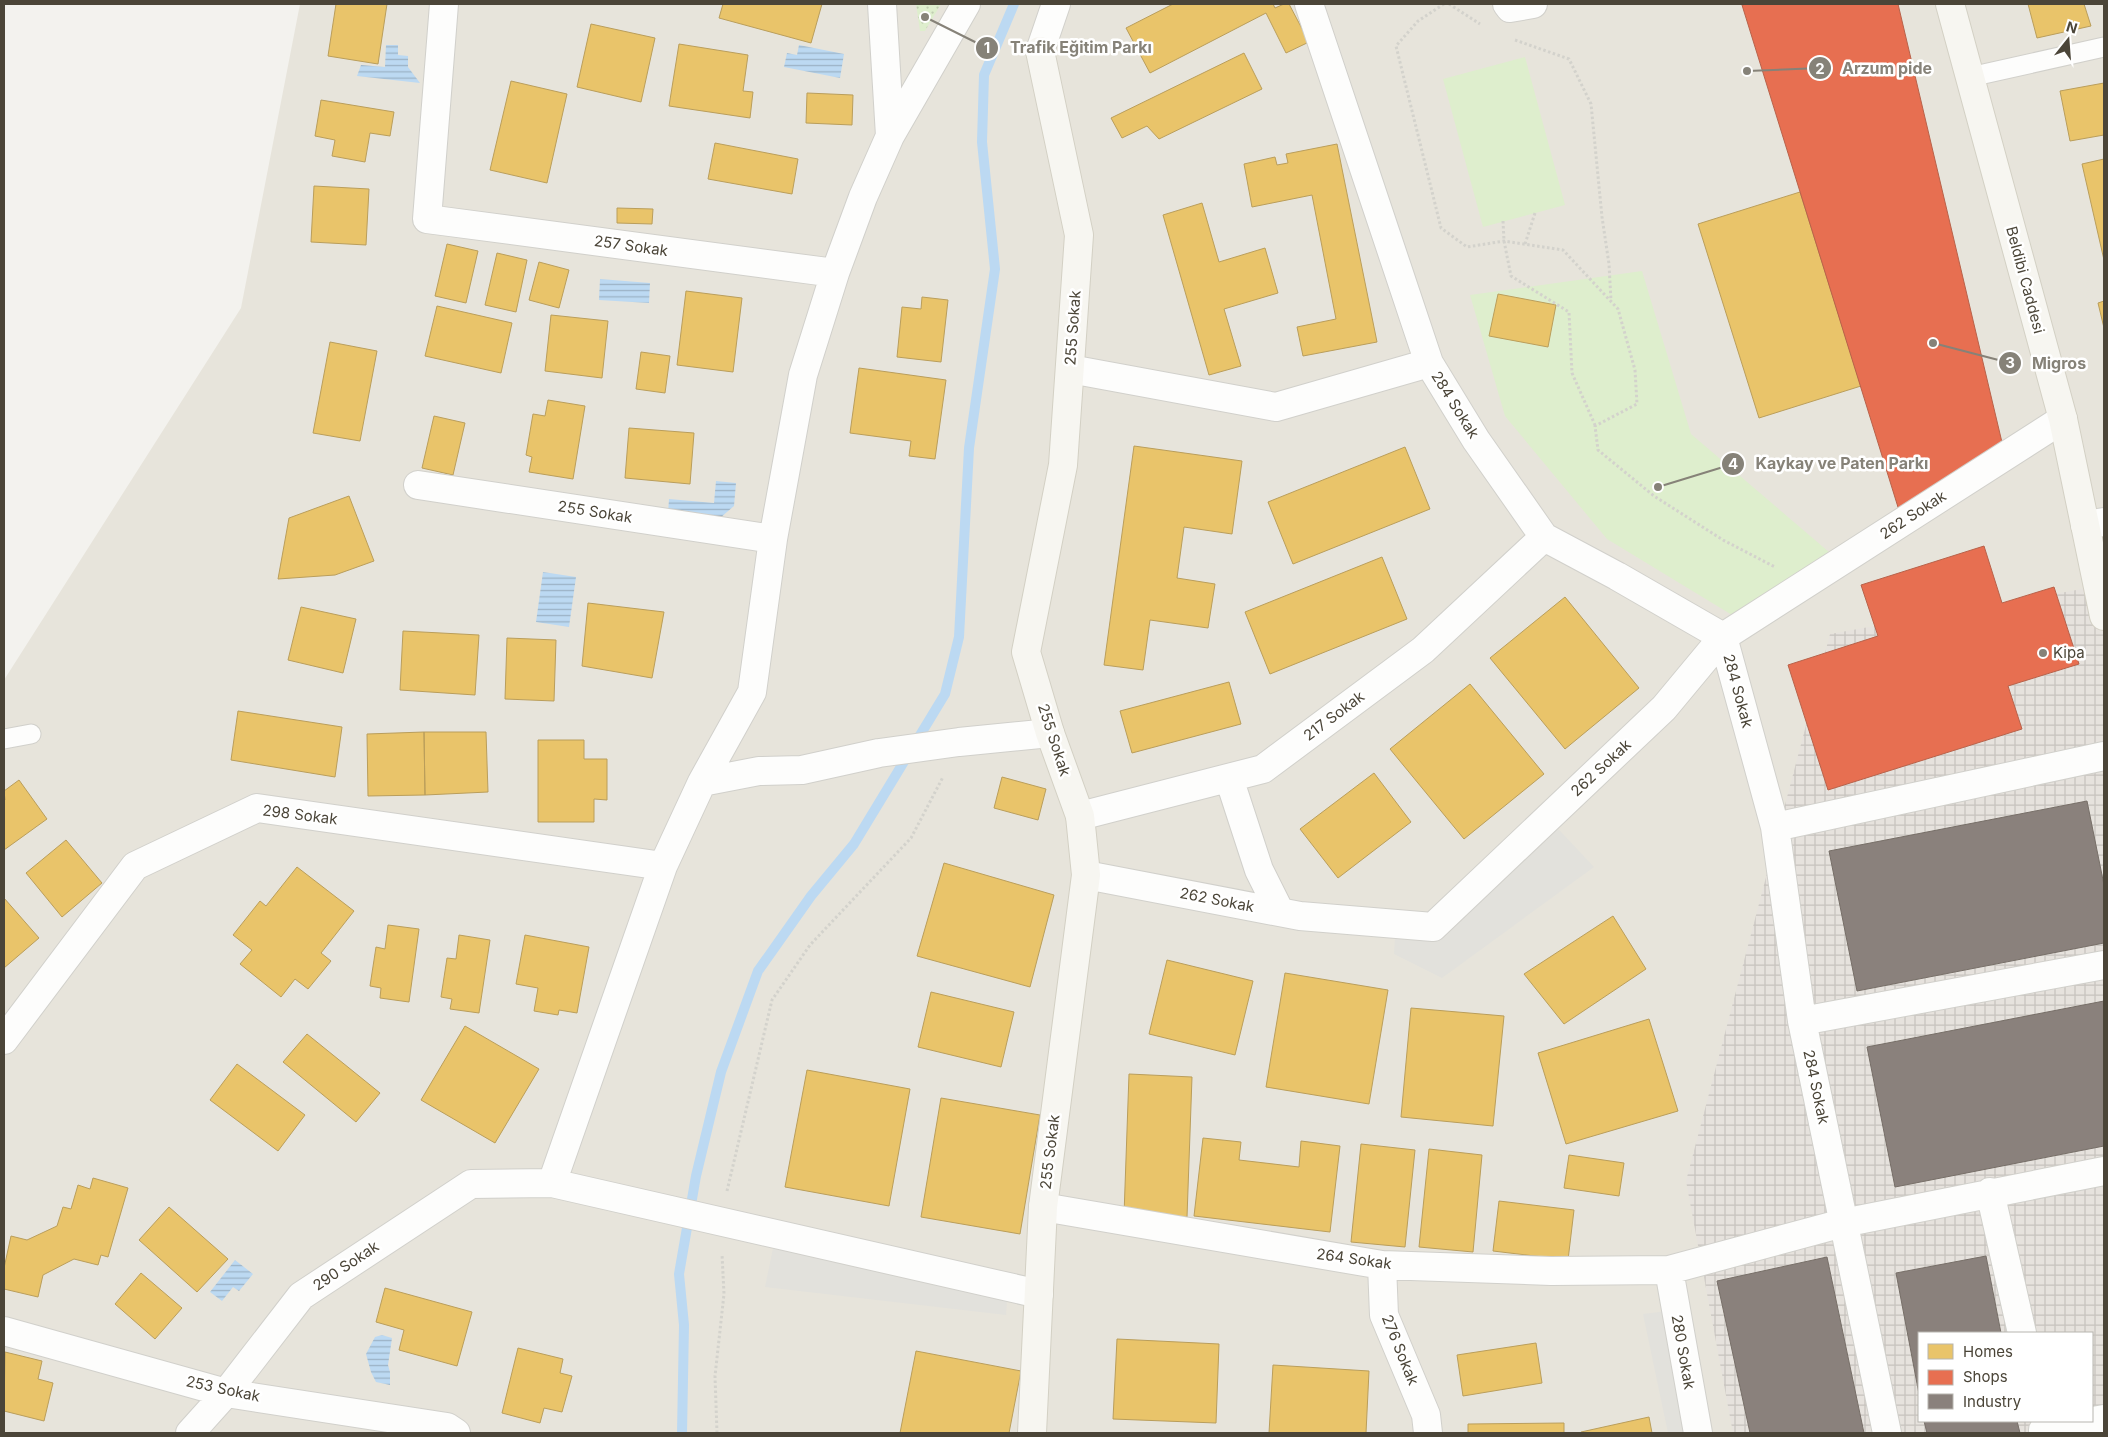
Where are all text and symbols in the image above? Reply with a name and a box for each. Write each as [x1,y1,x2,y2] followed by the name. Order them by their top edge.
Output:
[2043,15,2093,65] north arrow
[2064,17,2080,37] text: N
[975,32,1162,63] callout: Trafik Eğitim Parkı
[1010,37,1152,57] text: Trafik Eğitim Parkı
[984,38,990,57] text: 1
[1807,53,1942,84] callout: Arzum pide
[1842,58,1932,78] text: Arzum pide
[1815,59,1825,78] text: 2
[2002,224,2049,336] street label: Beldibi Caddesi
[593,231,670,260] street label: 257 Sokak
[1060,289,1085,366] street label: 255 Sokak
[1997,347,2096,378] callout: Migros
[2005,353,2015,372] text: 3
[2032,353,2086,373] text: Migros
[1427,368,1484,443] street label: 284 Sokak
[1720,448,1938,479] callout: Kaykay ve Paten Parkı
[1756,453,1928,473] text: Kaykay ve Paten Parkı
[1728,454,1738,473] text: 4
[1876,486,1950,543] street label: 262 Sokak
[556,496,634,527] street label: 255 Sokak
[2053,643,2085,662] place label: Kipa
[2037,647,2049,659] marker: Kipa
[1719,652,1758,731] street label: 284 Sokak
[1299,686,1369,745] street label: 217 Sokak
[1034,701,1075,779] street label: 255 Sokak
[1567,734,1635,800] street label: 262 Sokak
[261,800,339,829] street label: 298 Sokak
[1178,883,1257,916] street label: 262 Sokak
[1799,1048,1834,1127] street label: 284 Sokak
[1035,1113,1064,1190] street label: 255 Sokak
[309,1236,383,1295] street label: 290 Sokak
[1315,1244,1394,1273] street label: 264 Sokak
[1378,1312,1423,1389] street label: 276 Sokak
[1668,1313,1700,1392] street label: 280 Sokak
[1918,1332,2093,1422] legend
[1963,1342,2013,1361] text: Homes
[1963,1367,2008,1386] text: Shops
[184,1371,263,1406] street label: 253 Sokak
[1963,1392,2022,1411] text: Industry

